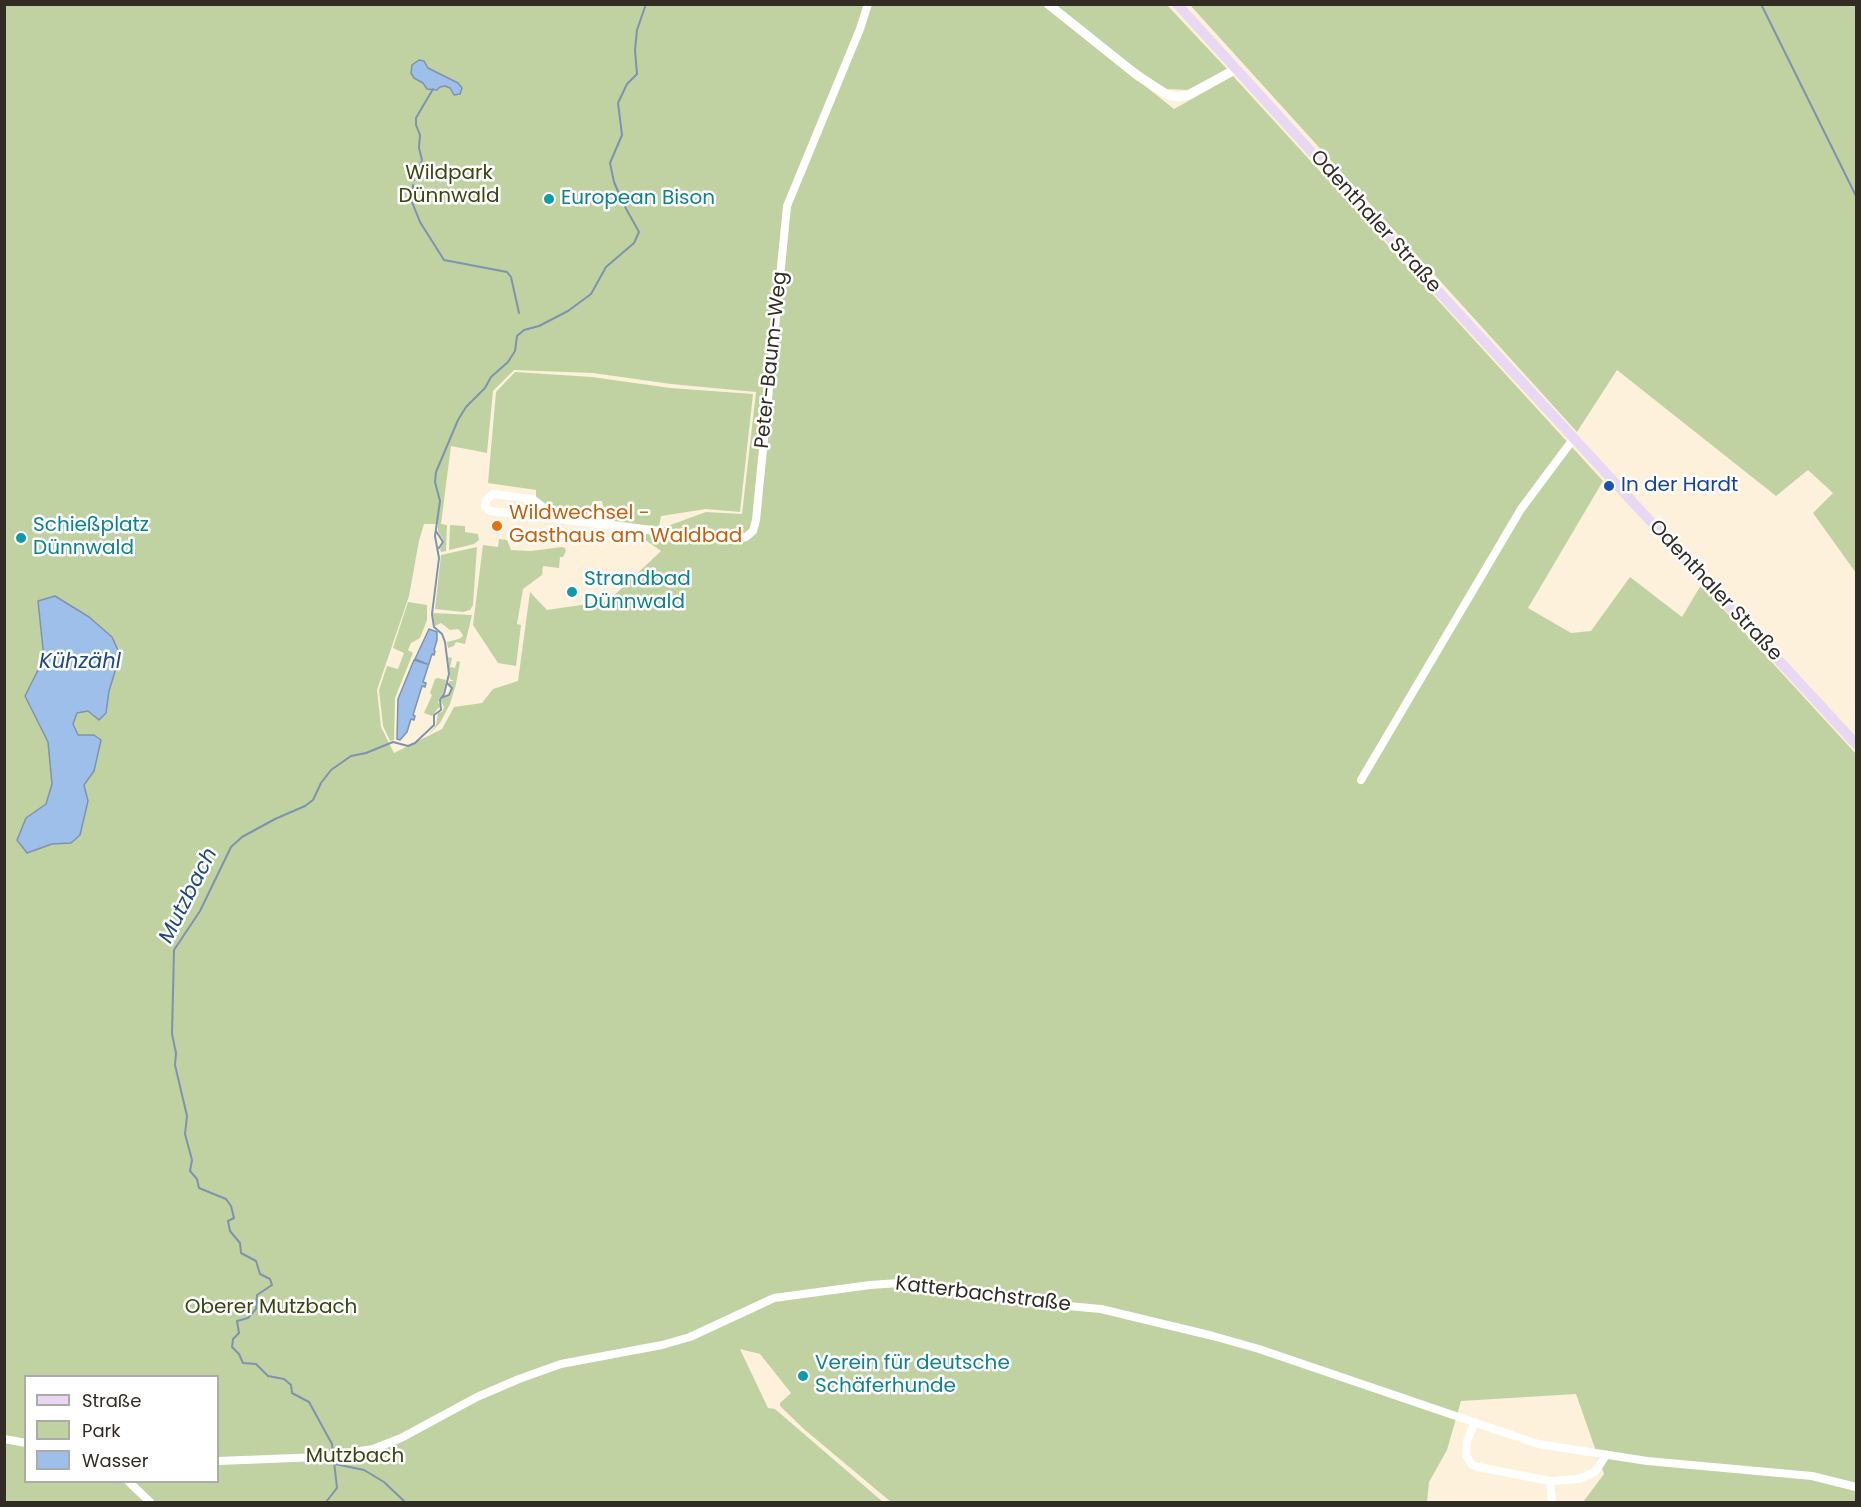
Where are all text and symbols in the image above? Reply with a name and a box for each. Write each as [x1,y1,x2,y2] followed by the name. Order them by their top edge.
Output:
[1304,146,1446,298] street label: Odenthaler Straße
[399,162,499,209] park label: Wildpark Dünnwald
[561,187,715,211] place label: European Bison
[542,192,556,206] marker: European Bison
[751,270,793,450] street label: Peter-Baum-Weg
[1621,474,1738,498] place label: In der Hardt
[1602,479,1616,493] marker: In der Hardt
[509,502,742,549] place label: Wildwechsel - Gasthaus am Waldbad
[33,514,149,561] place label: Schießplatz Dünnwald
[1643,515,1787,667] street label: Odenthaler Straße
[490,519,504,533] marker: Wildwechsel - Gasthaus am Waldbad
[14,531,28,545] marker: Schießplatz Dünnwald
[584,568,691,615] place label: Strandbad Dünnwald
[565,585,579,599] marker: Strandbad Dünnwald
[39,650,121,676] water label: Kühzähl
[154,844,224,948] water label: Mutzbach
[894,1272,1072,1318] street label: Katterbachstraße
[185,1296,357,1320] park label: Oberer Mutzbach
[815,1352,1010,1399] place label: Verein für deutsche Schäferhunde
[796,1369,810,1383] marker: Verein für deutsche Schäferhunde
[24,1375,219,1483] legend
[82,1388,141,1413] text: Straße
[82,1418,121,1443] text: Park
[306,1445,404,1469] park label: Mutzbach
[82,1448,148,1473] text: Wasser

